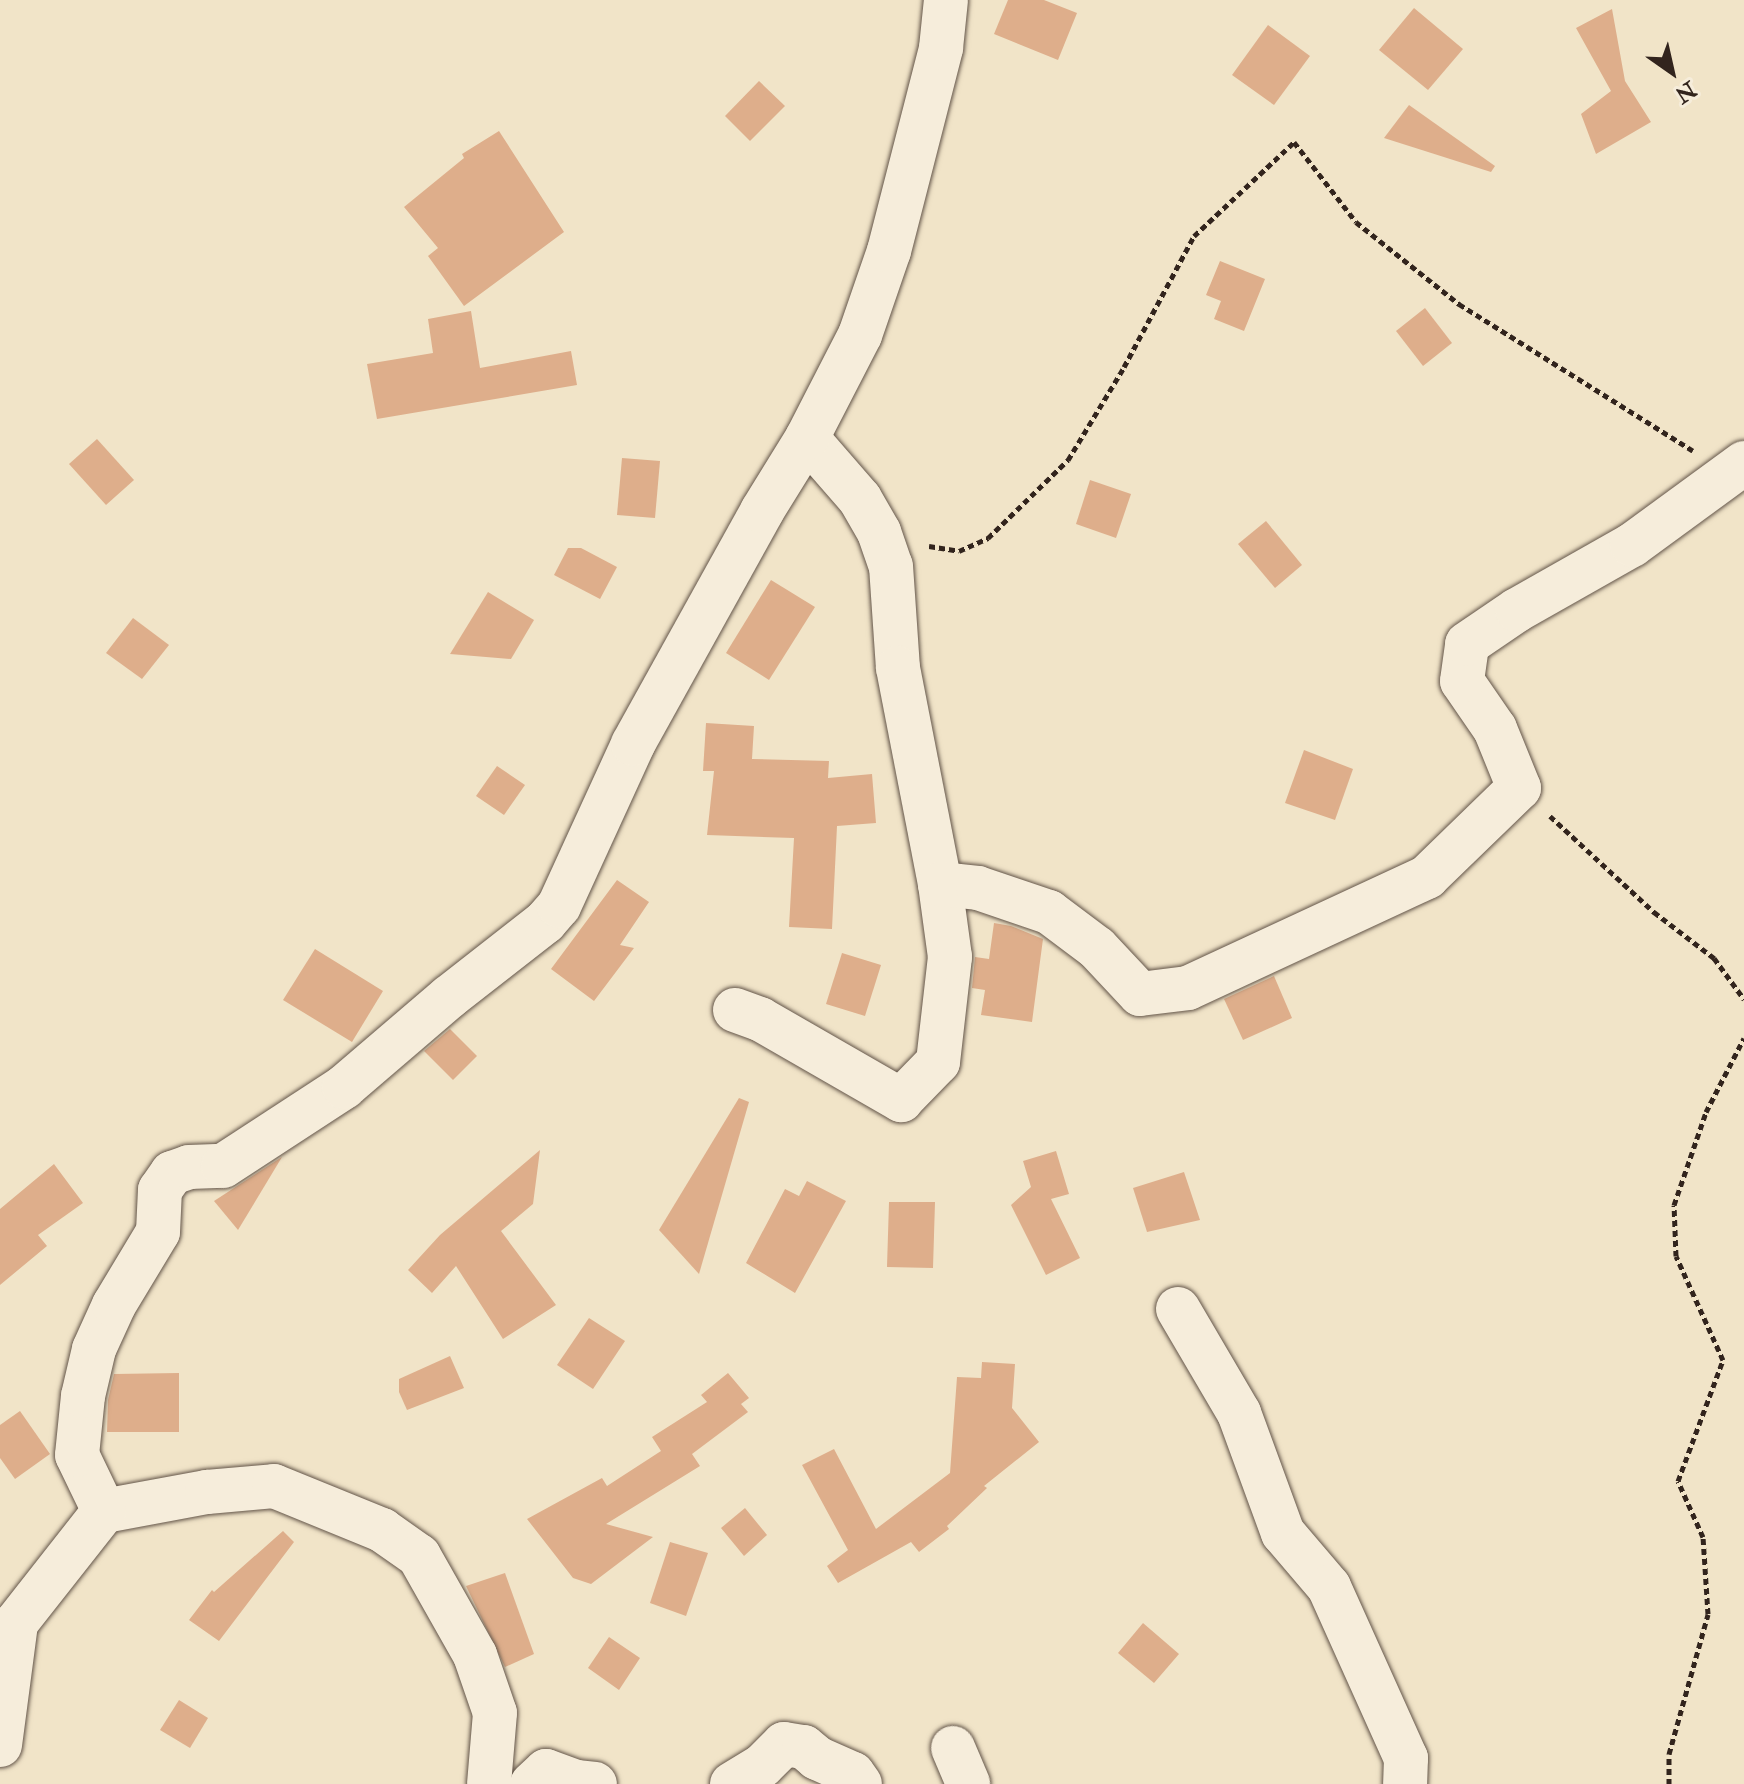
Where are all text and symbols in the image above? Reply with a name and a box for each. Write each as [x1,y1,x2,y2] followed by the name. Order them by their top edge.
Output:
[1632,32,1712,112] north arrow
[1669,75,1701,109] text: N

